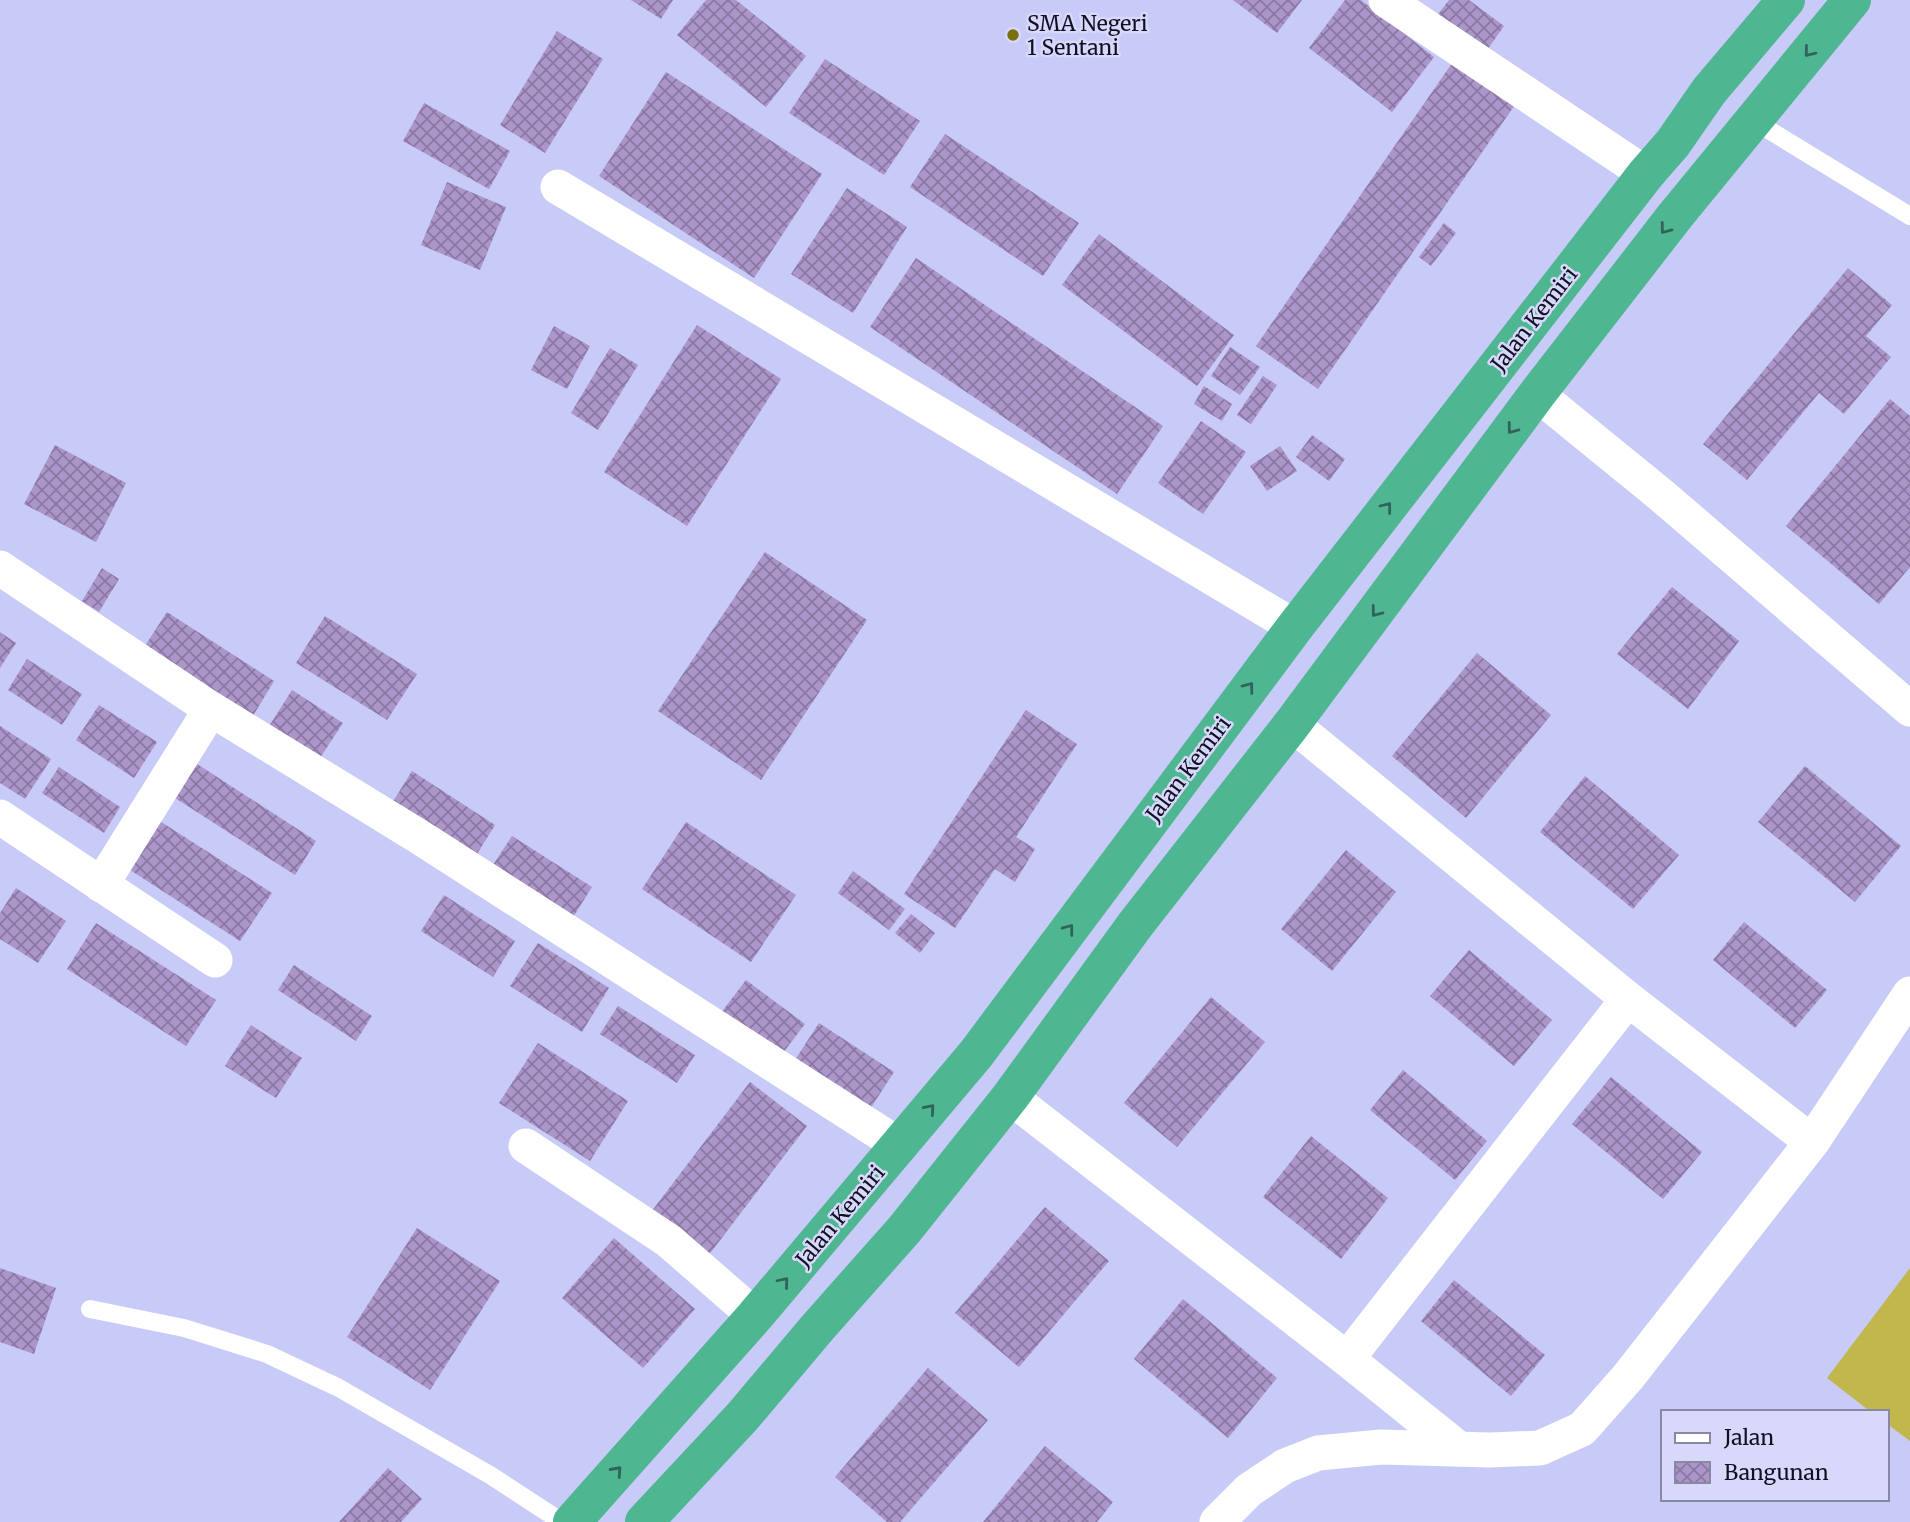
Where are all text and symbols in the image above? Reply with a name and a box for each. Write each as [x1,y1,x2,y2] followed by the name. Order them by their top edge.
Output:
[1027,10,1148,61] place label: SMA Negeri 1 Sentani
[1005,27,1021,43] marker: SMA Negeri 1 Sentani
[1804,45,1817,57] one-way arrow
[1661,221,1674,234] one-way arrow
[1484,261,1583,377] street label: Jalan Kemiri
[1507,421,1520,434] one-way arrow
[1379,502,1392,514] one-way arrow
[1372,604,1385,616] one-way arrow
[1241,683,1253,695] one-way arrow
[1139,711,1236,828] street label: Jalan Kemiri
[1061,924,1074,937] one-way arrow
[922,1104,934,1117] one-way arrow
[789,1159,891,1273] street label: Jalan Kemiri
[776,1277,788,1290] one-way arrow
[1661,1410,1889,1501] legend
[1723,1424,1774,1451] text: Jalan
[1724,1459,1829,1486] text: Bangunan
[609,1466,621,1479] one-way arrow

